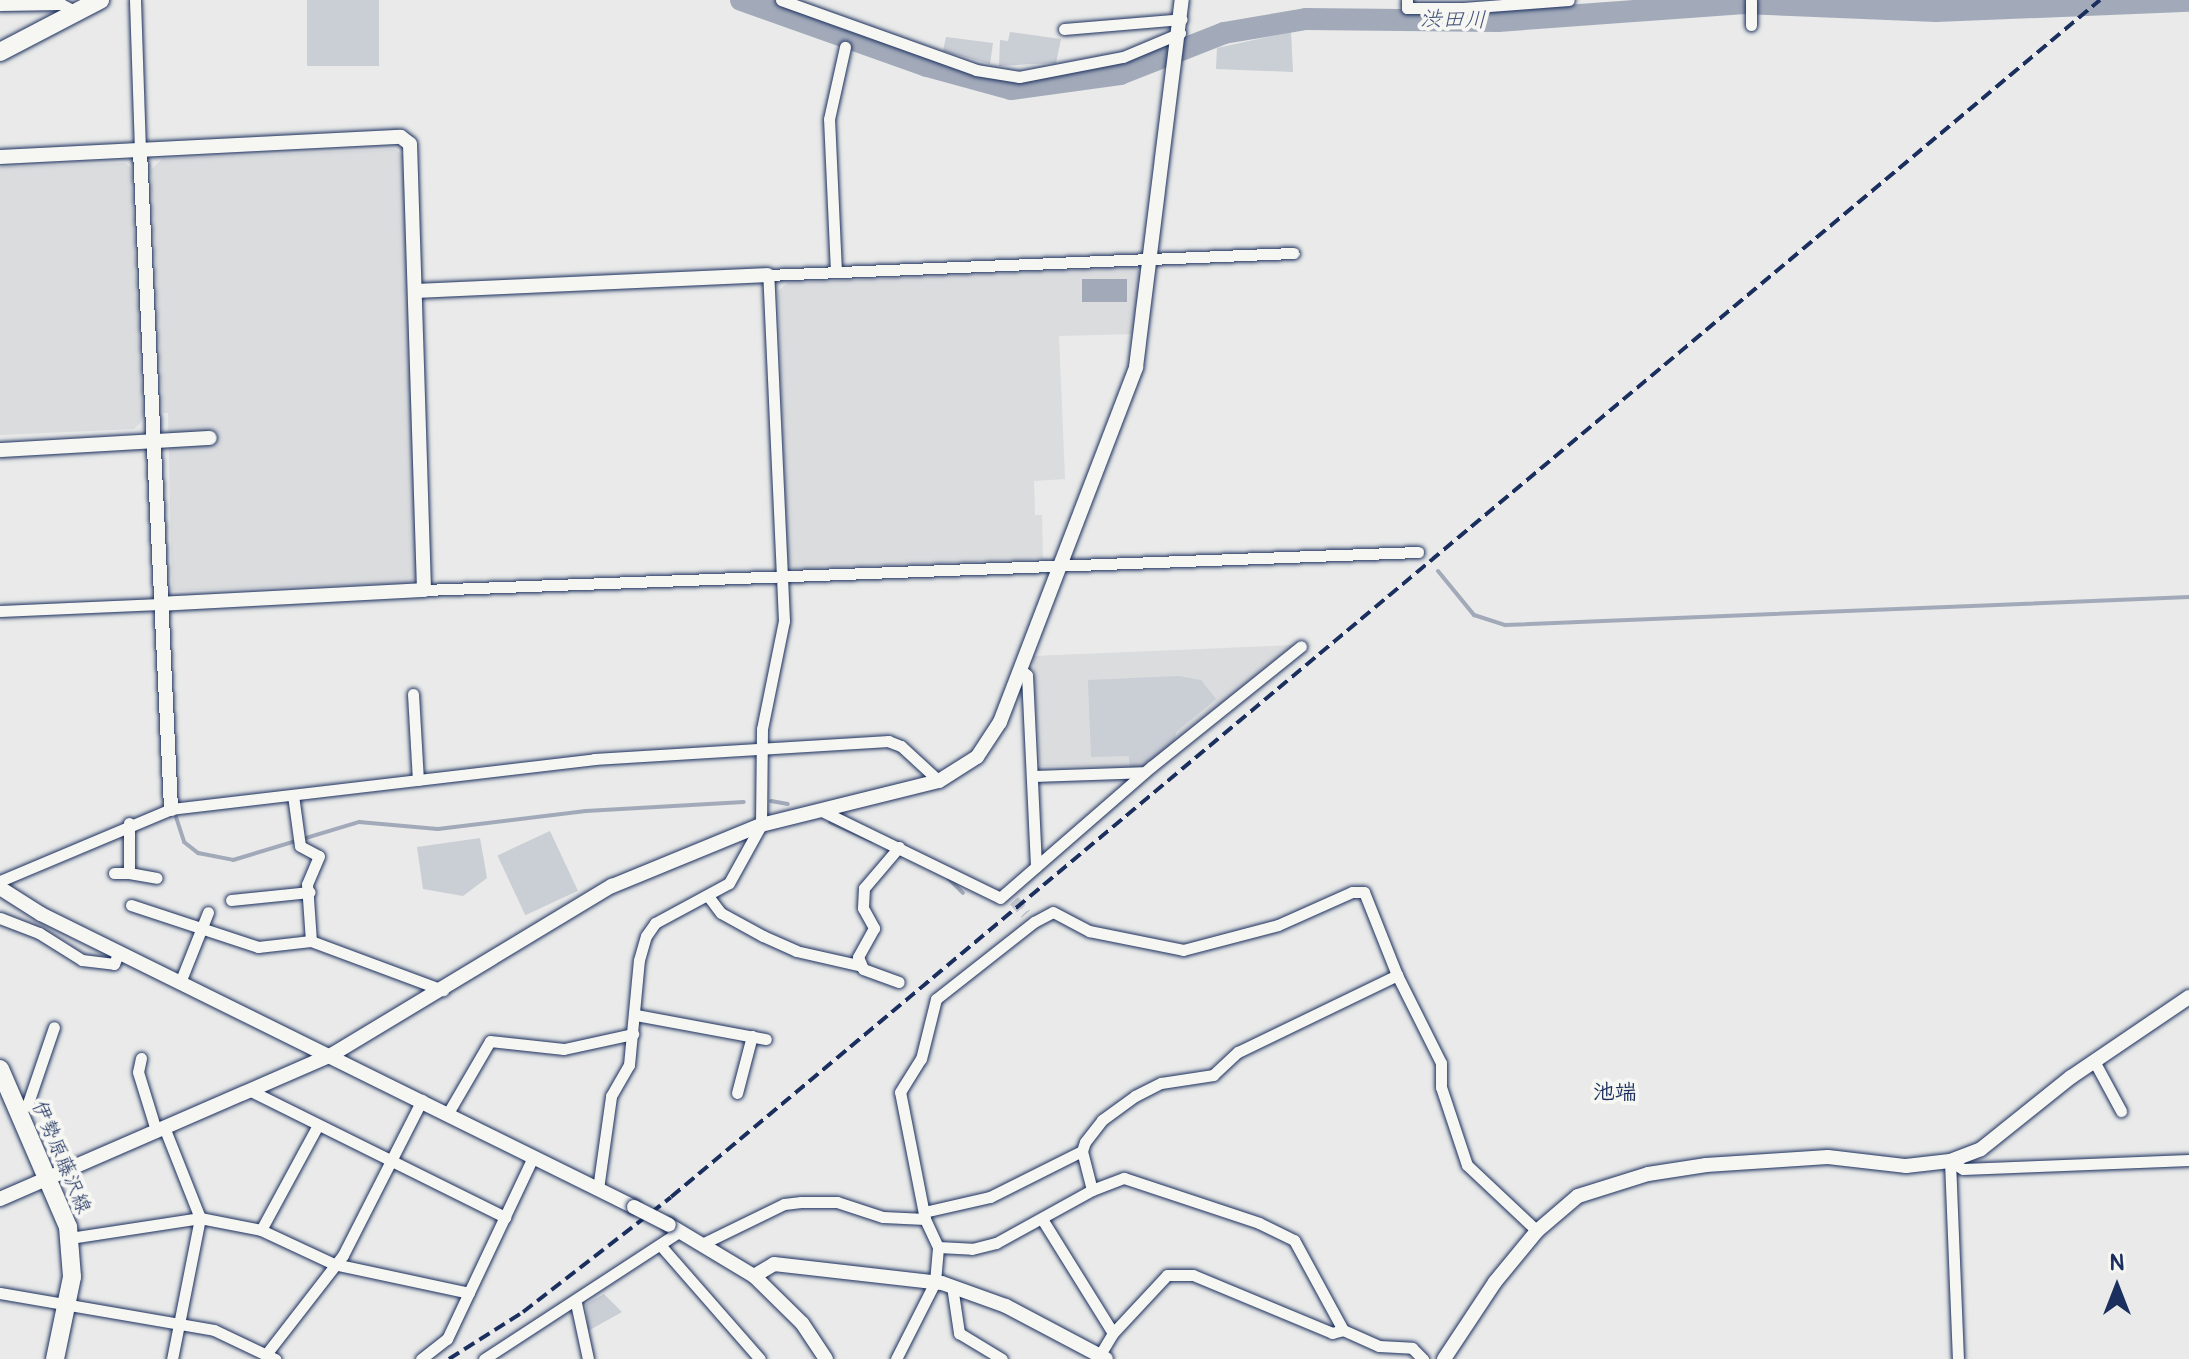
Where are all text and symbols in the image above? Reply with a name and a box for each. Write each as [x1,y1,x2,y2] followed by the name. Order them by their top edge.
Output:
[1420,6,1486,34] water label: 渋田川
[1593,1080,1637,1106] district label: 池端
[28,1097,96,1217] street label: 伊勢原藤沢線
[2077,1247,2157,1327] north arrow
[2110,1249,2124,1277] text: N

